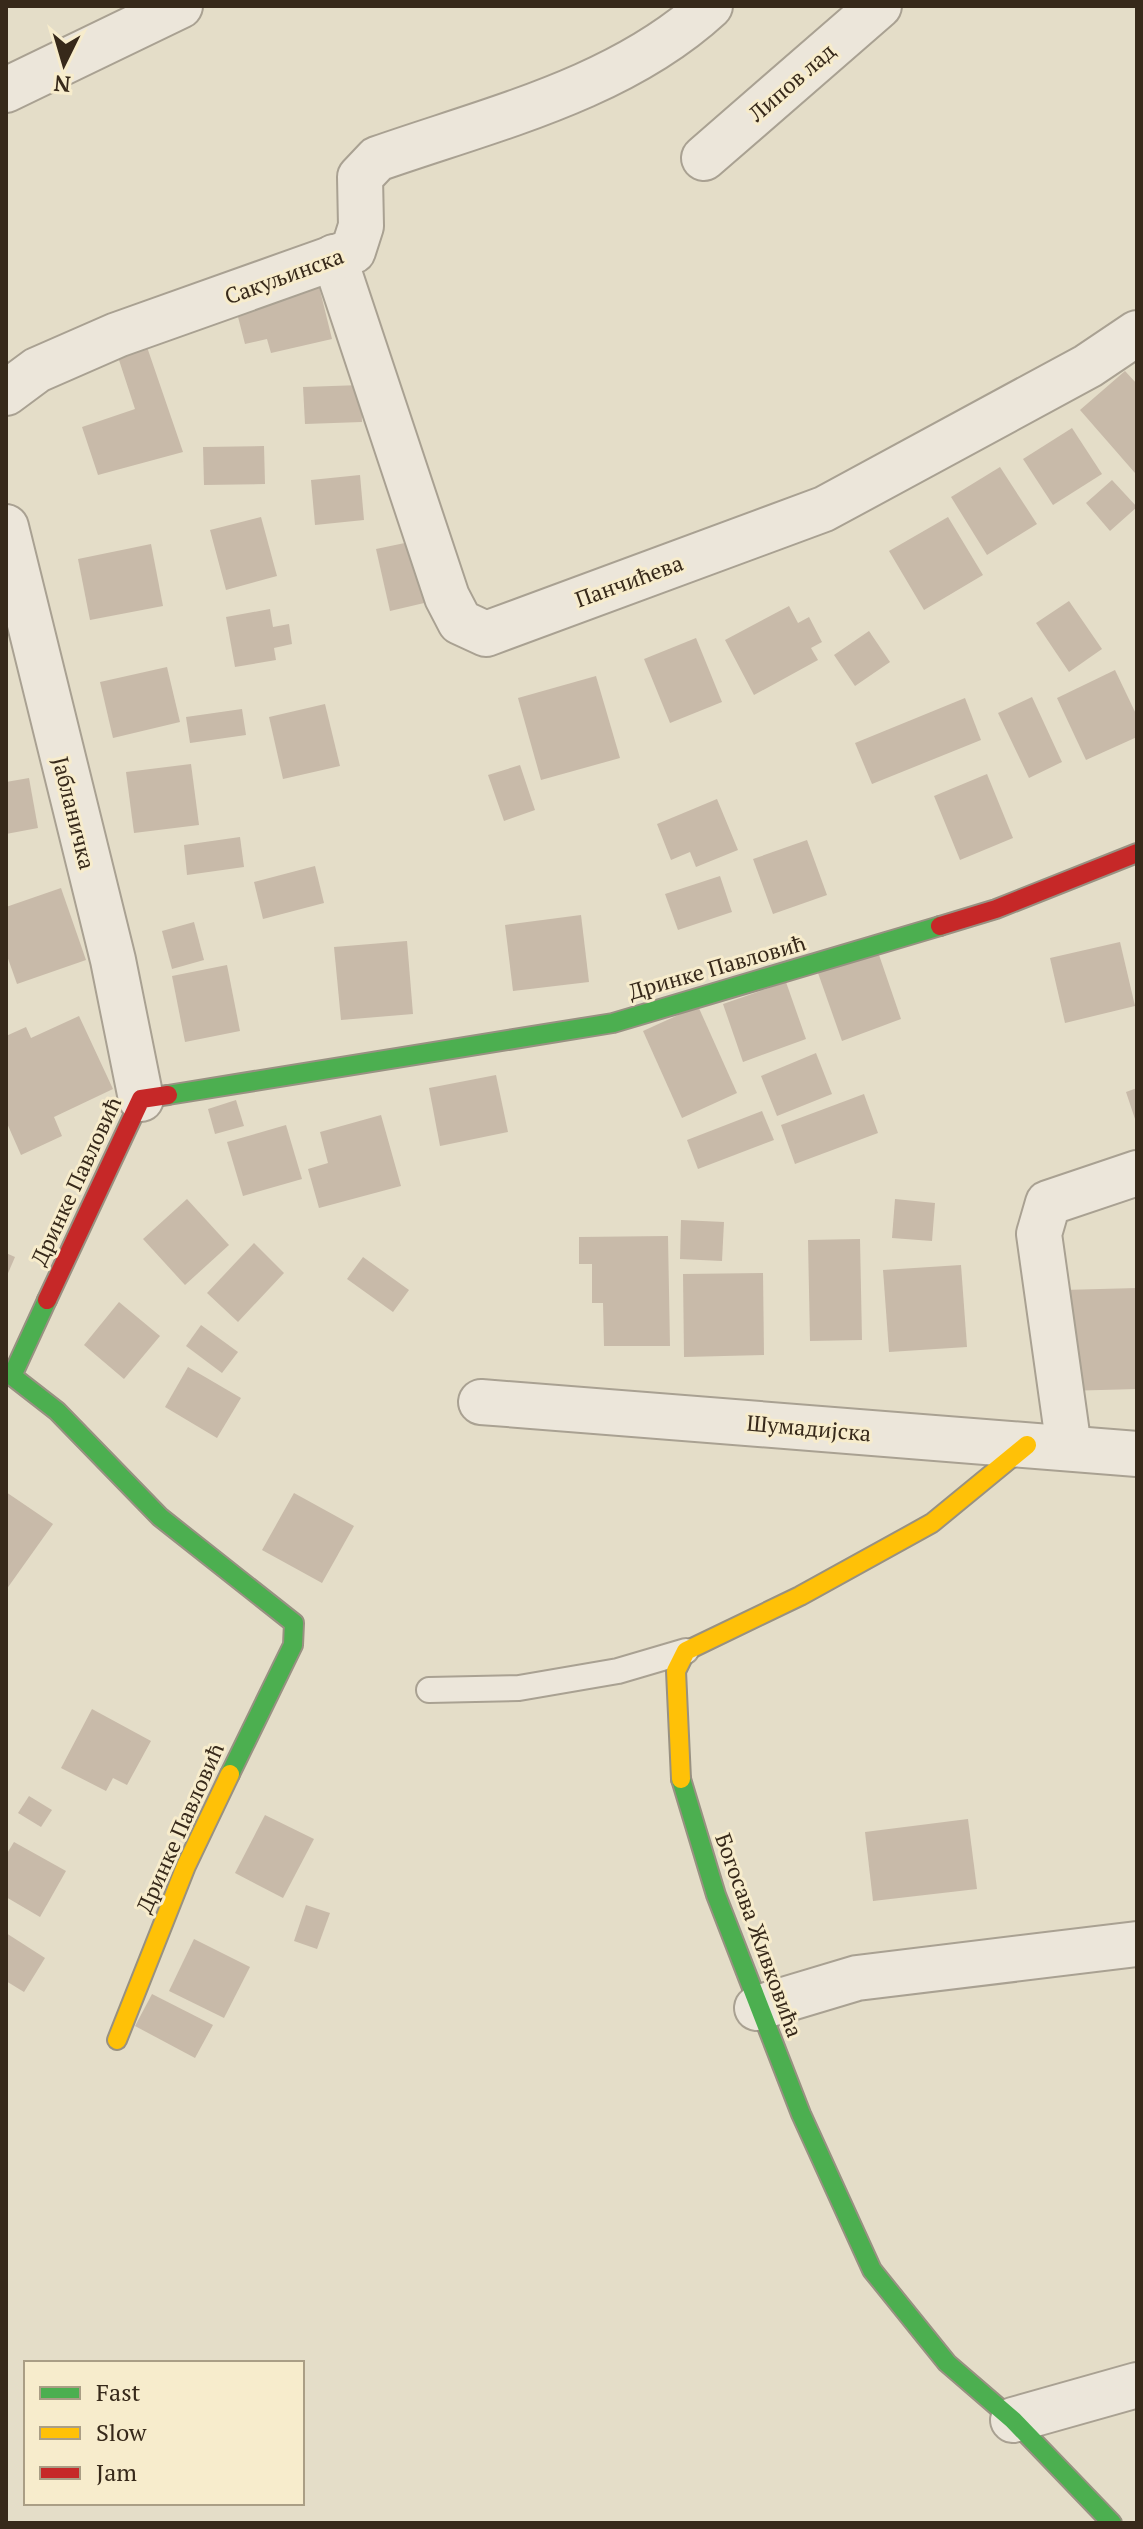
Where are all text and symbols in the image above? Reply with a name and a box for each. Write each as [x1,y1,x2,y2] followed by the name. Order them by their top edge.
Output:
[24,24,104,104] north arrow
[742,36,841,128] street label: Липов лад
[52,69,72,100] text: N
[220,241,347,310] street label: Сакуљинска
[571,548,687,613] street label: Панчићева
[46,753,102,872] street label: Јабланичка
[625,927,809,1006] street label: Дринке Павловић
[24,1092,127,1270] street label: Дринке Павловић
[746,1408,872,1447] street label: Шумадијска
[129,1738,230,1917] street label: Дринке Павловић
[709,1829,810,2041] street label: Богосава Живковића
[24,2361,304,2505] legend
[96,2376,141,2408] text: Fast
[96,2416,147,2448] text: Slow
[96,2456,137,2488] text: Jam

